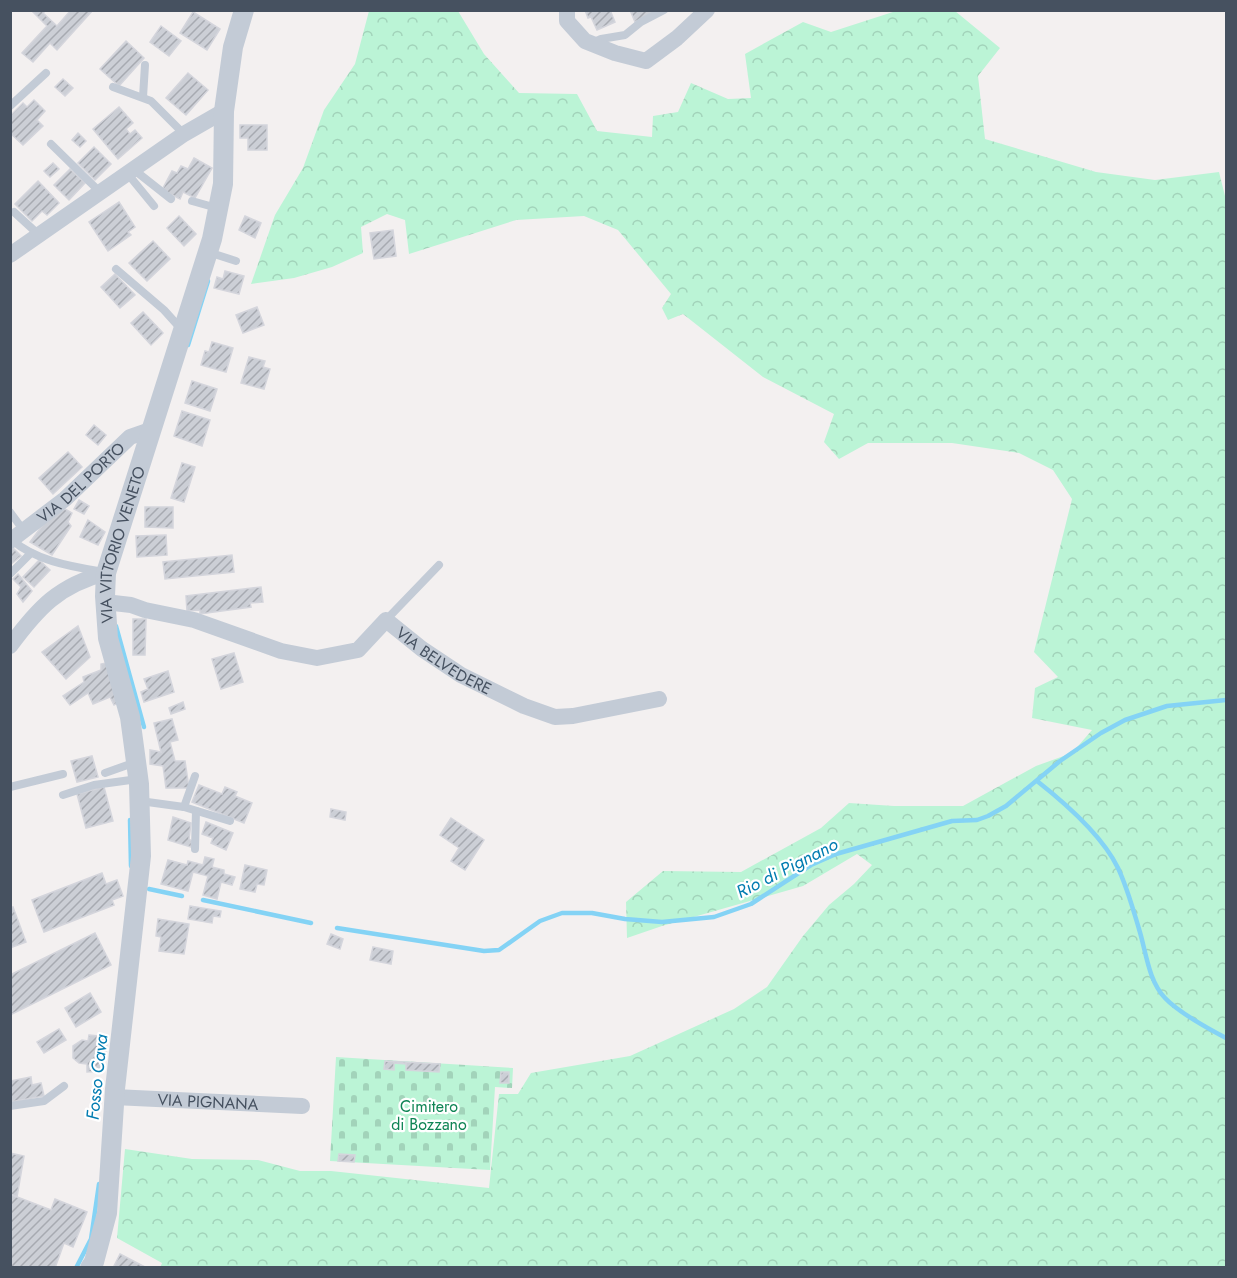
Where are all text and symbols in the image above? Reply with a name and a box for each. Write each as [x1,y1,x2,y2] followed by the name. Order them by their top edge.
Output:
[32,437,130,528] street label: VIA DEL PORTO
[94,463,151,624] street label: VIA VITTORIO VENETO
[391,622,496,700] street label: VIA BELVEDERE
[732,831,843,905] water label: Rio di Pignano
[80,1033,114,1121] water label: Fosso Cava
[157,1088,259,1116] street label: VIA PIGNANA
[391,1095,467,1136] park label: Cimitero di Bozzano

